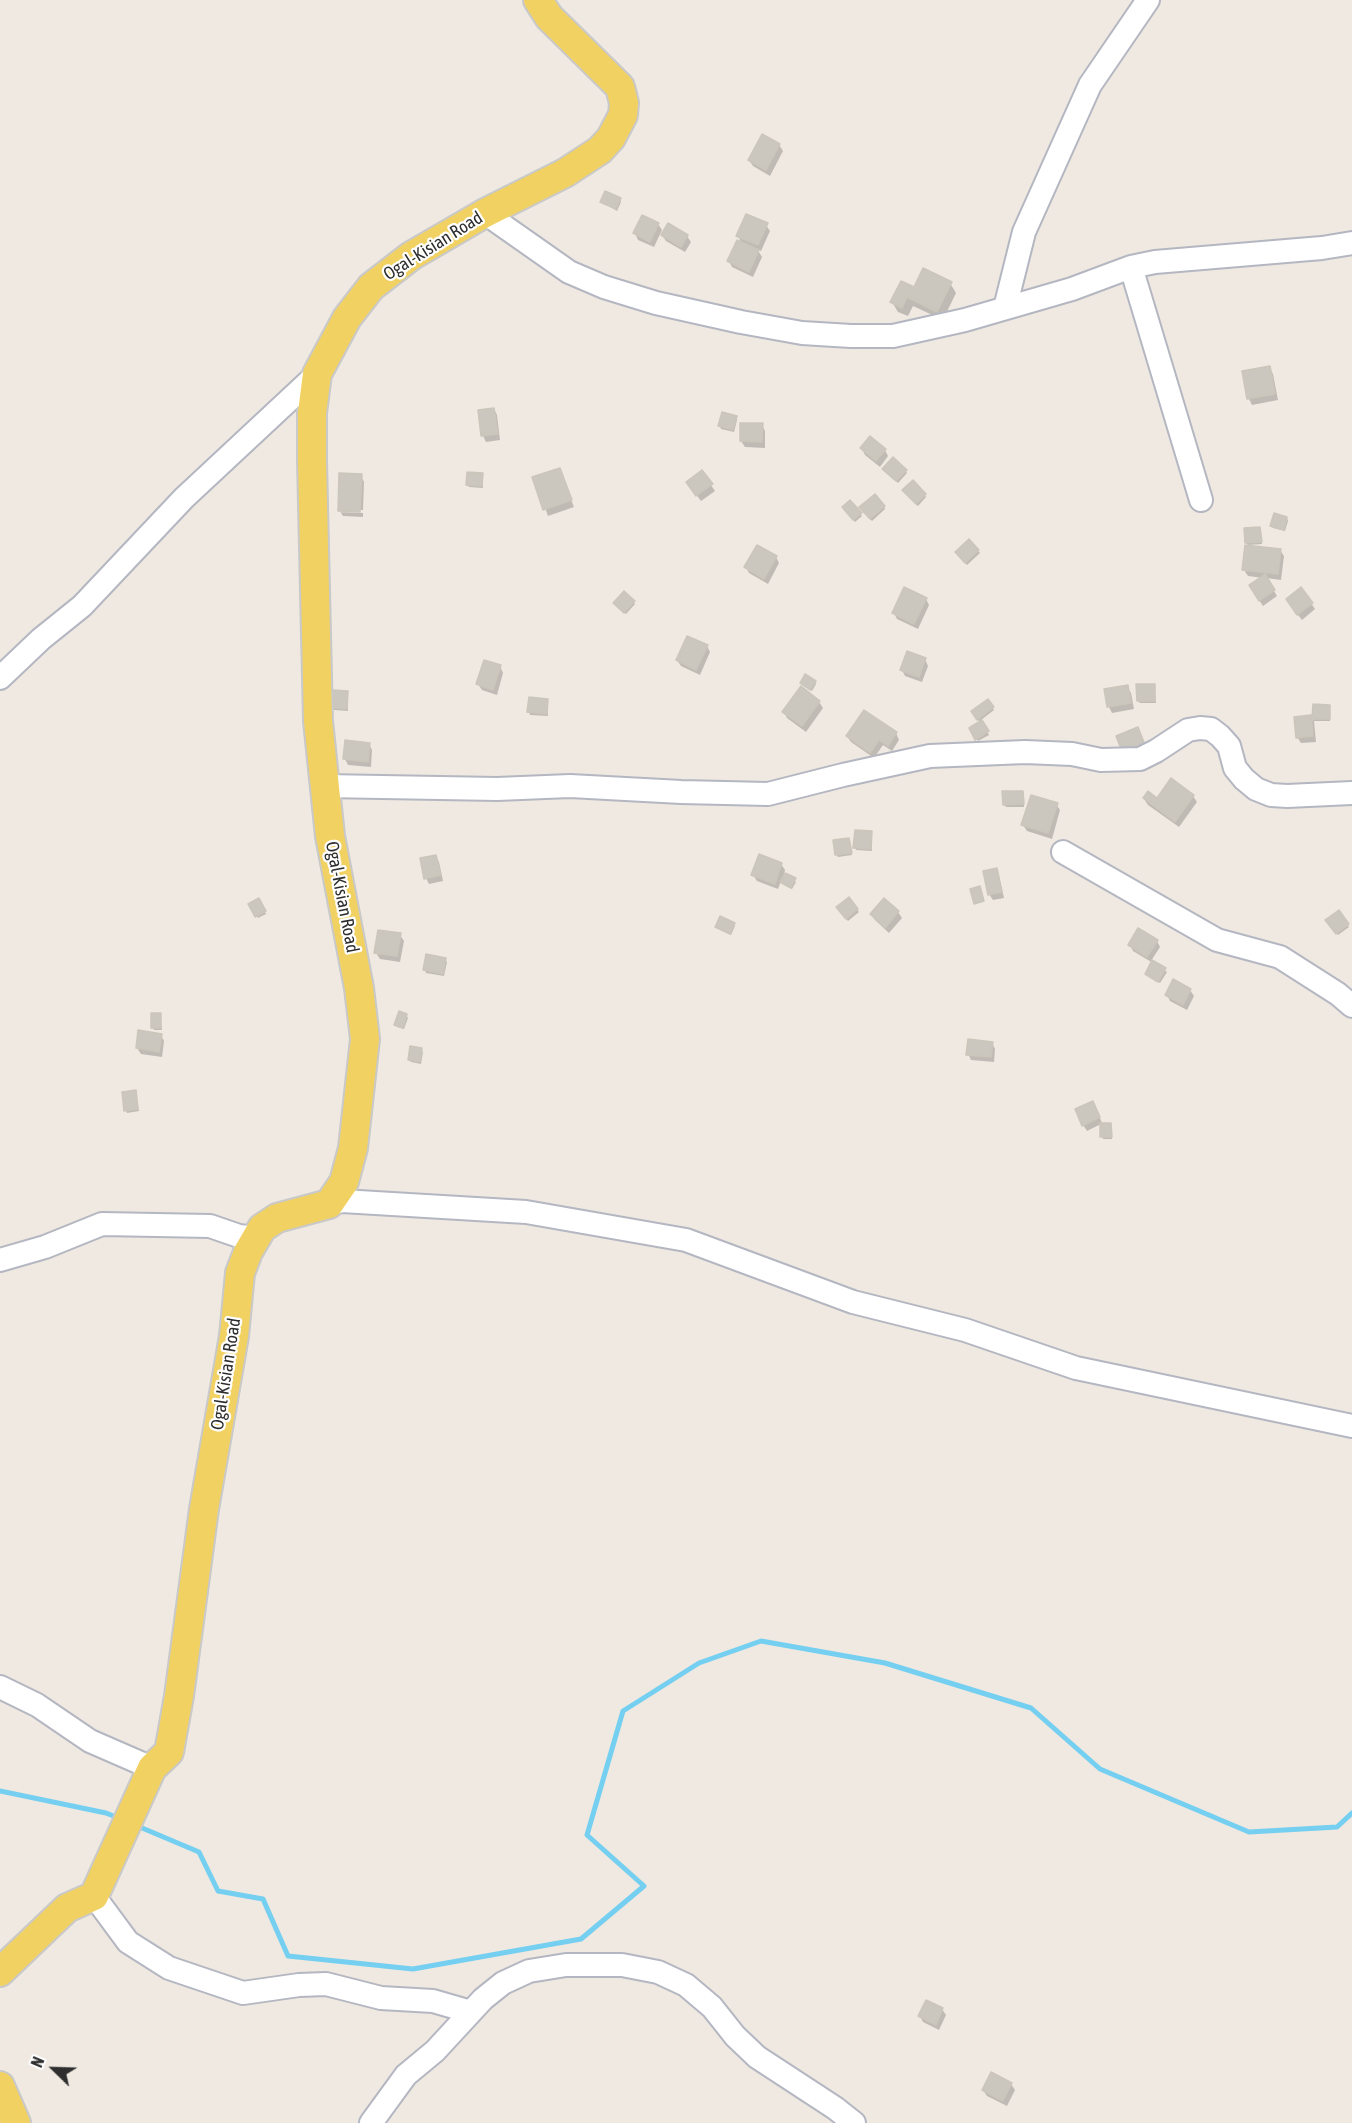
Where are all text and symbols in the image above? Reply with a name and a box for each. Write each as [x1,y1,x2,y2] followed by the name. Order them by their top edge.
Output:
[379,207,487,285] street label: Ogal-Kisian Road
[321,840,363,954] street label: Ogal-Kisian Road
[207,1317,245,1431] street label: Ogal-Kisian Road
[24,2039,84,2099] north arrow
[27,2054,48,2070] text: N

